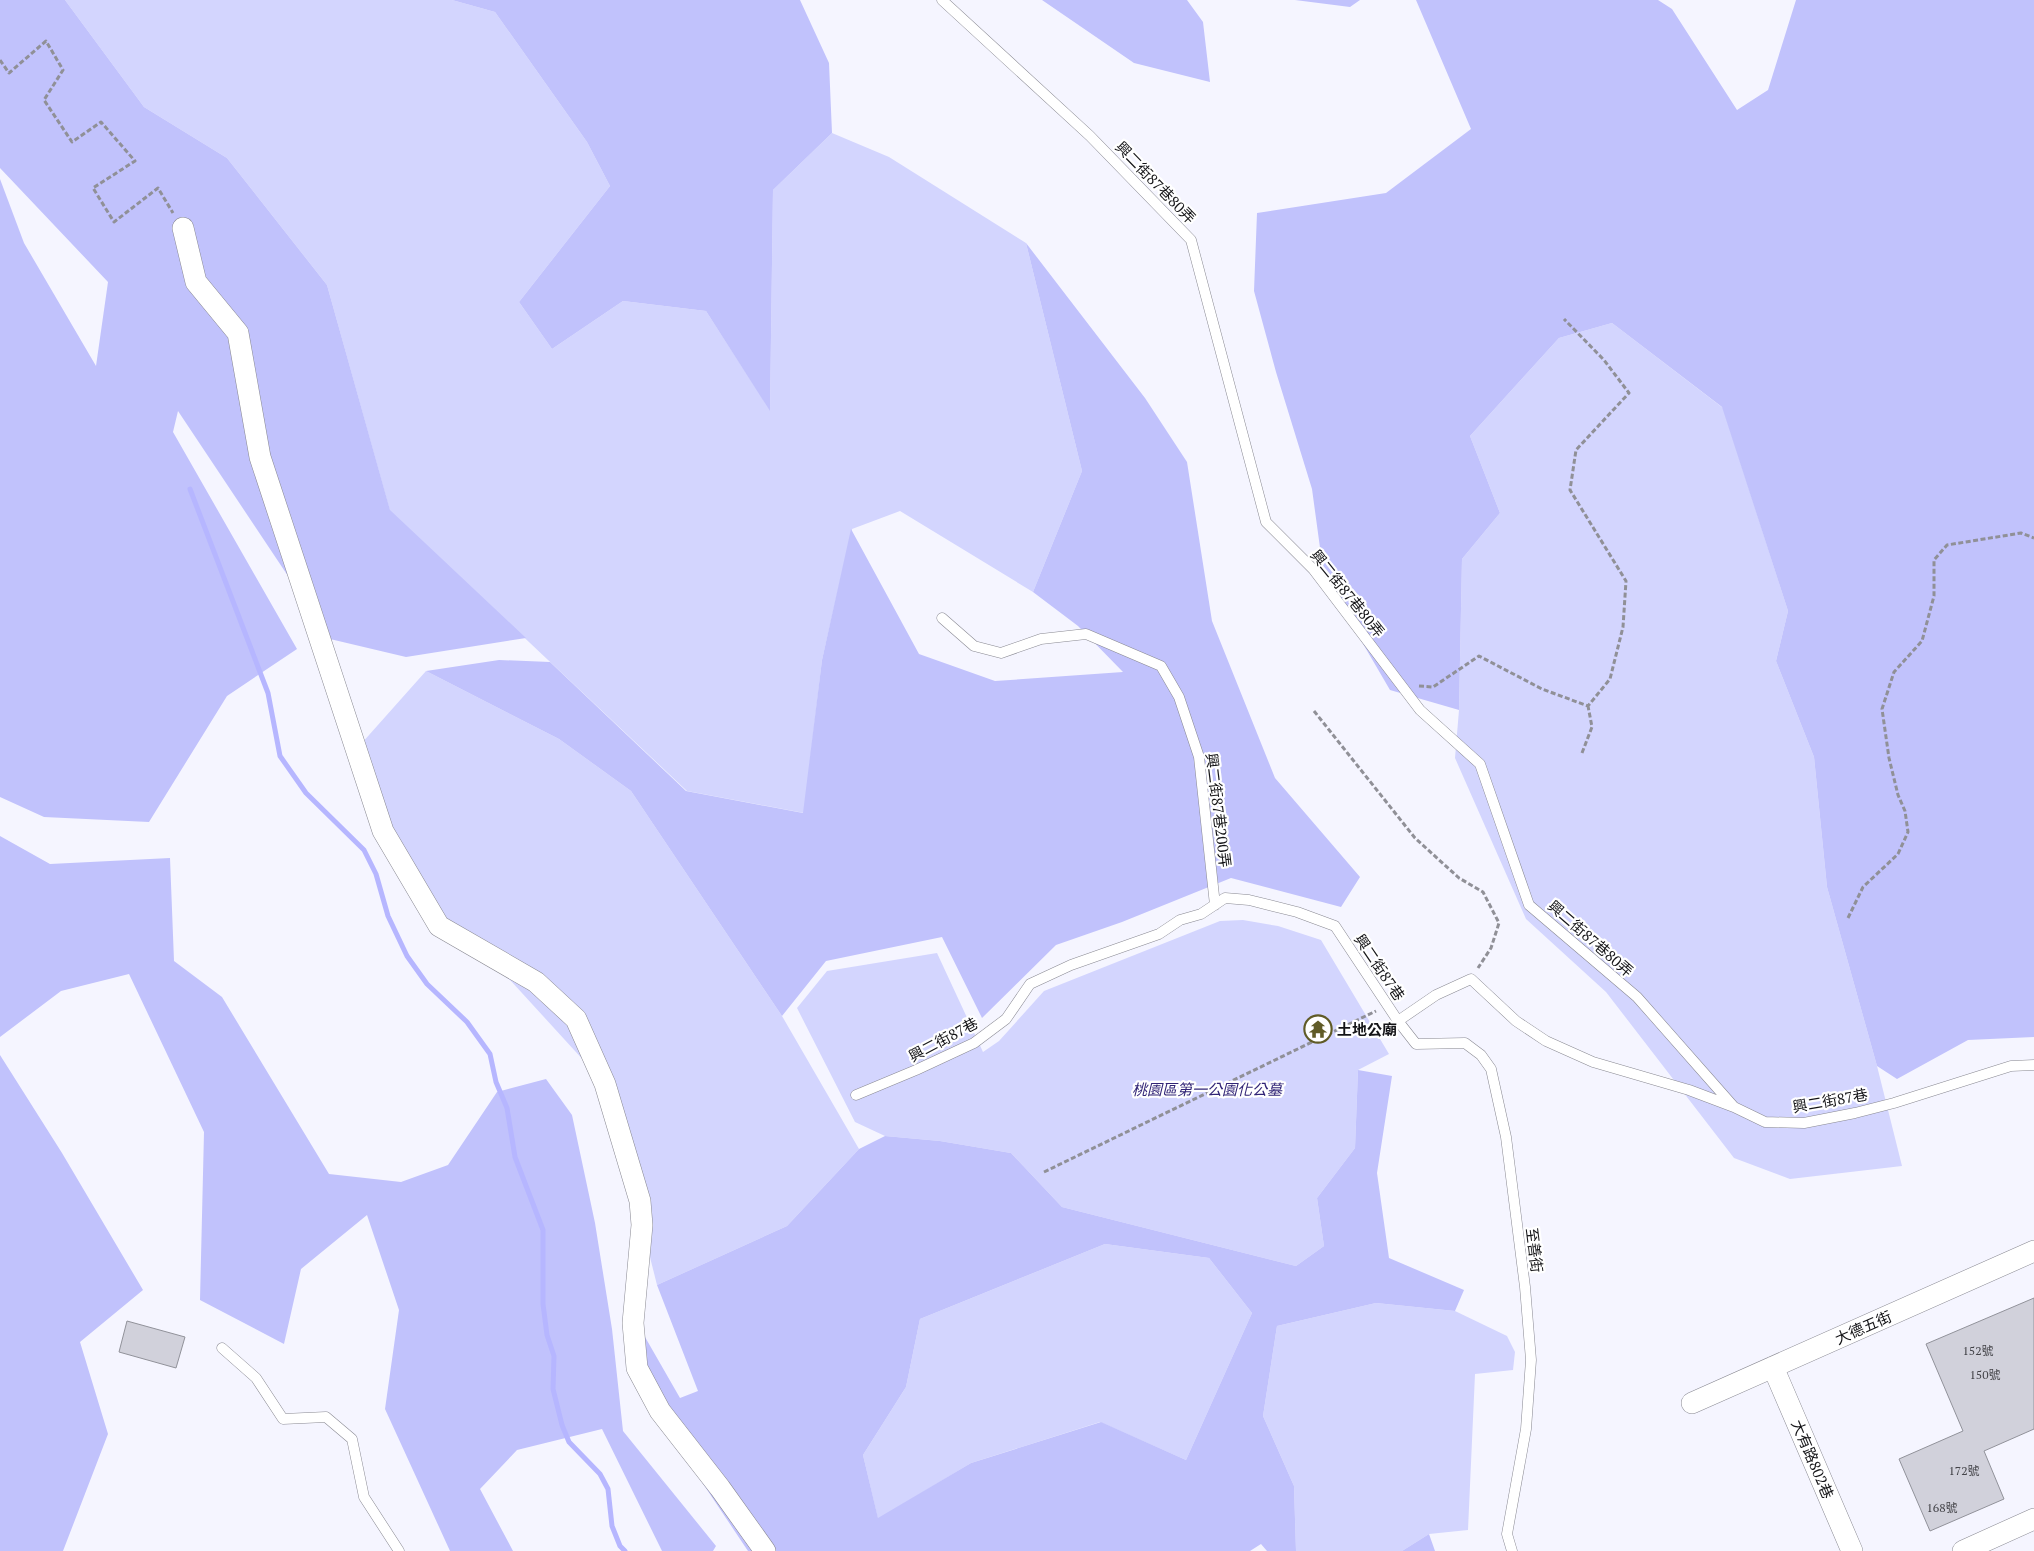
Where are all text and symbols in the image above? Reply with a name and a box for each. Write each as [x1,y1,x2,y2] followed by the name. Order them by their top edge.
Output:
[1112,137,1200,227] street label: 興二街87巷80弄
[1307,545,1389,641] street label: 興二街87巷80弄
[1202,752,1236,868] street label: 興二街87巷200弄
[1544,895,1638,981] street label: 興二街87巷80弄
[1350,930,1410,1004] street label: 興二街87巷
[905,1012,981,1066] street label: 興二街87巷
[1303,1014,1333,1044] temple icon: 土地公廟
[1337,1019,1397,1039] place label: 土地公廟
[1132,1079,1285,1099] park label: 桃園區第一公園化公墓
[1791,1084,1869,1116] street label: 興二街87巷
[1522,1226,1548,1274] street label: 至善街
[1832,1306,1894,1348] street label: 大德五街
[1962,1343,1994,1358] house number: 152號
[1969,1367,2001,1382] house number: 150號
[1787,1416,1839,1502] street label: 大有路802巷
[1948,1463,1980,1478] house number: 172號
[1926,1500,1958,1515] house number: 168號

